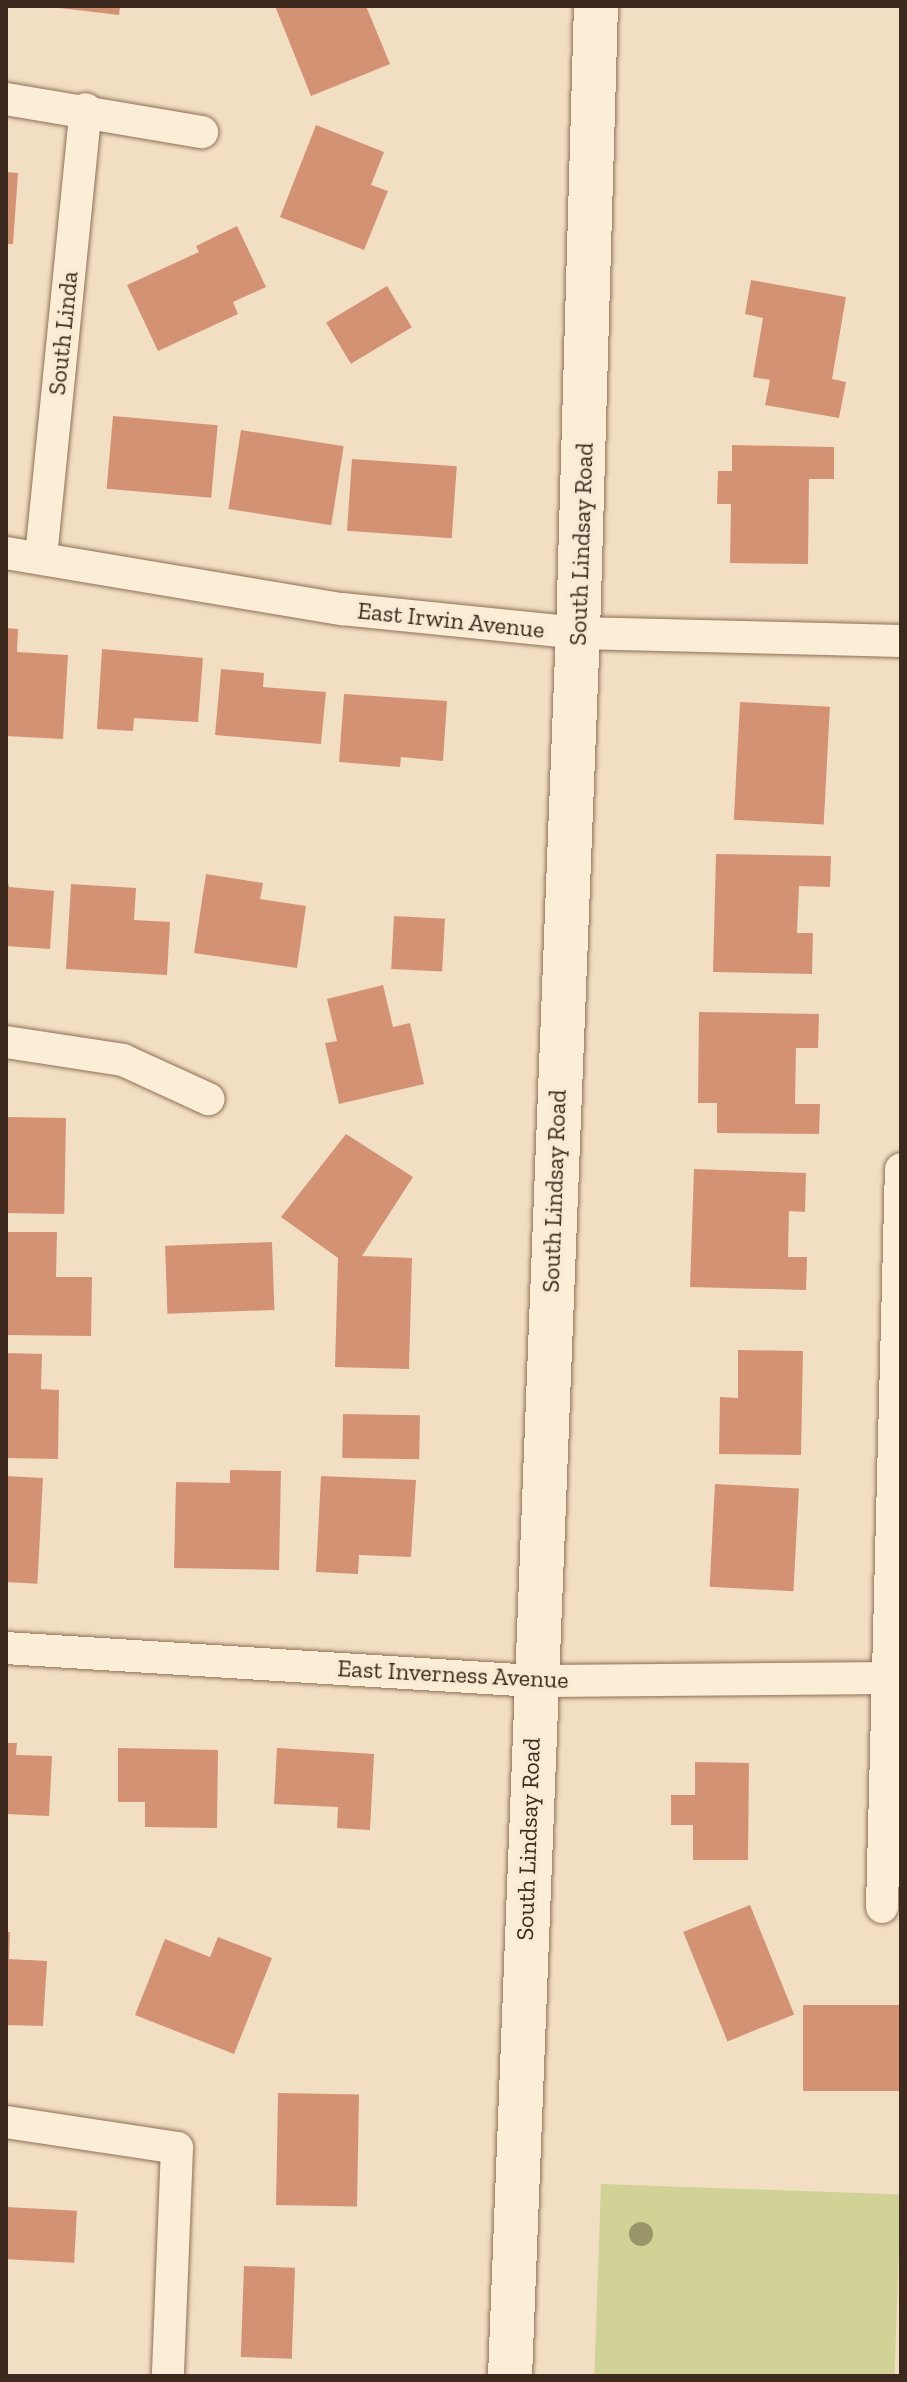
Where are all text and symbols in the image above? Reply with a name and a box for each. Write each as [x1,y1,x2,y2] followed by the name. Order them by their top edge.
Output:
[42,269,84,397] street label: South Linda
[563,442,599,646] street label: South Lindsay Road
[356,596,546,644] street label: East Irwin Avenue
[536,1089,572,1293] street label: South Lindsay Road
[336,1654,570,1694] street label: East Inverness Avenue
[510,1737,546,1941] street label: South Lindsay Road

